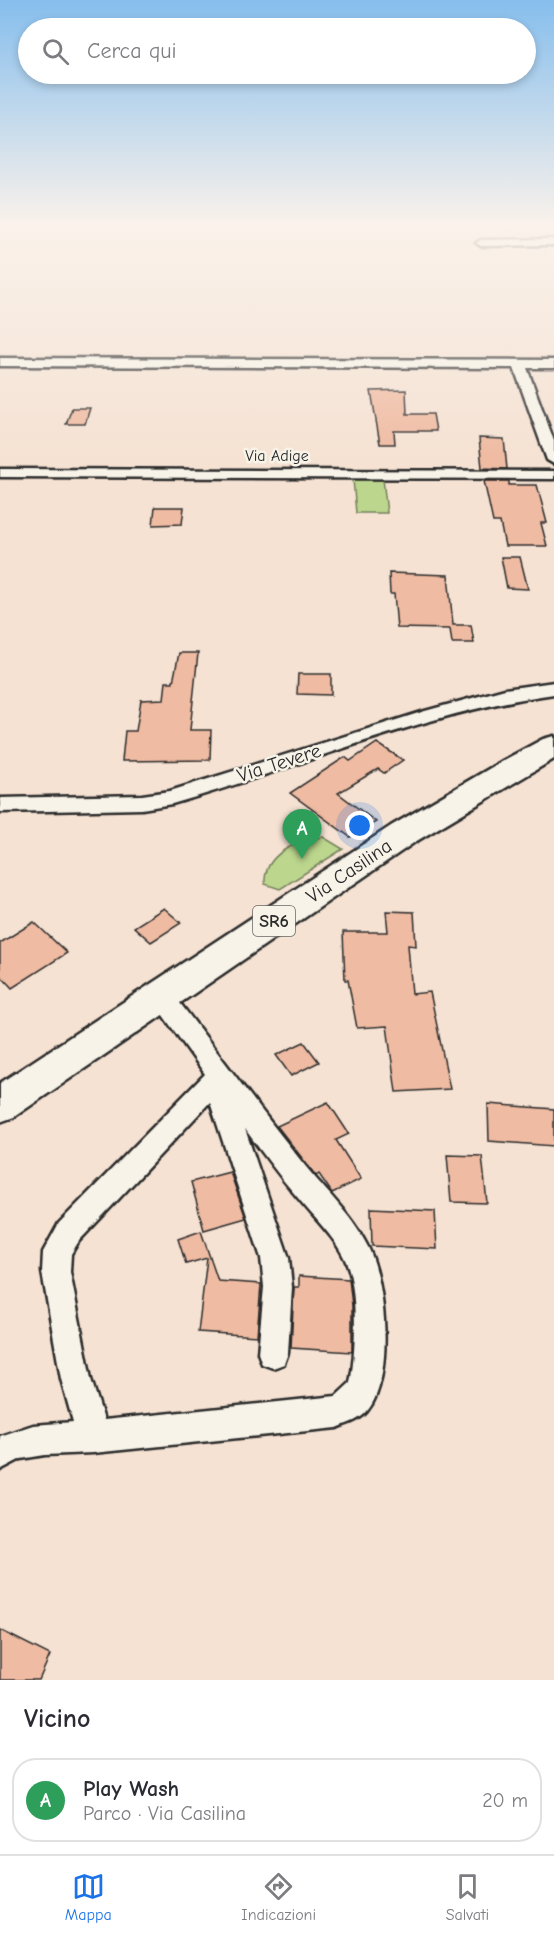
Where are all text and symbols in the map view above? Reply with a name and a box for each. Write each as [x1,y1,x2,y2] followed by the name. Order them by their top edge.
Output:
[18,18,536,84] search box
[39,35,72,68] icon: search
[87,38,177,64] text: Cerca qui
[245,447,309,465] street label: Via Adige
[234,739,324,787] street label: Via Tevere
[282,810,322,859] pin: A
[345,811,374,840] your location
[302,834,396,908] street label: Via Casilina
[253,906,295,936] road number: SR6
[24,1704,90,1734] text: Vicino
[83,1776,179,1802] text: Play Wash
[40,1789,51,1812] text: A
[482,1789,528,1812] text: 20 m
[83,1802,246,1825] text: Parco · Via Casilina
[65,1870,112,1924] tab: Mappa
[241,1870,316,1924] tab: Indicazioni
[446,1870,489,1924] tab: Salvati

